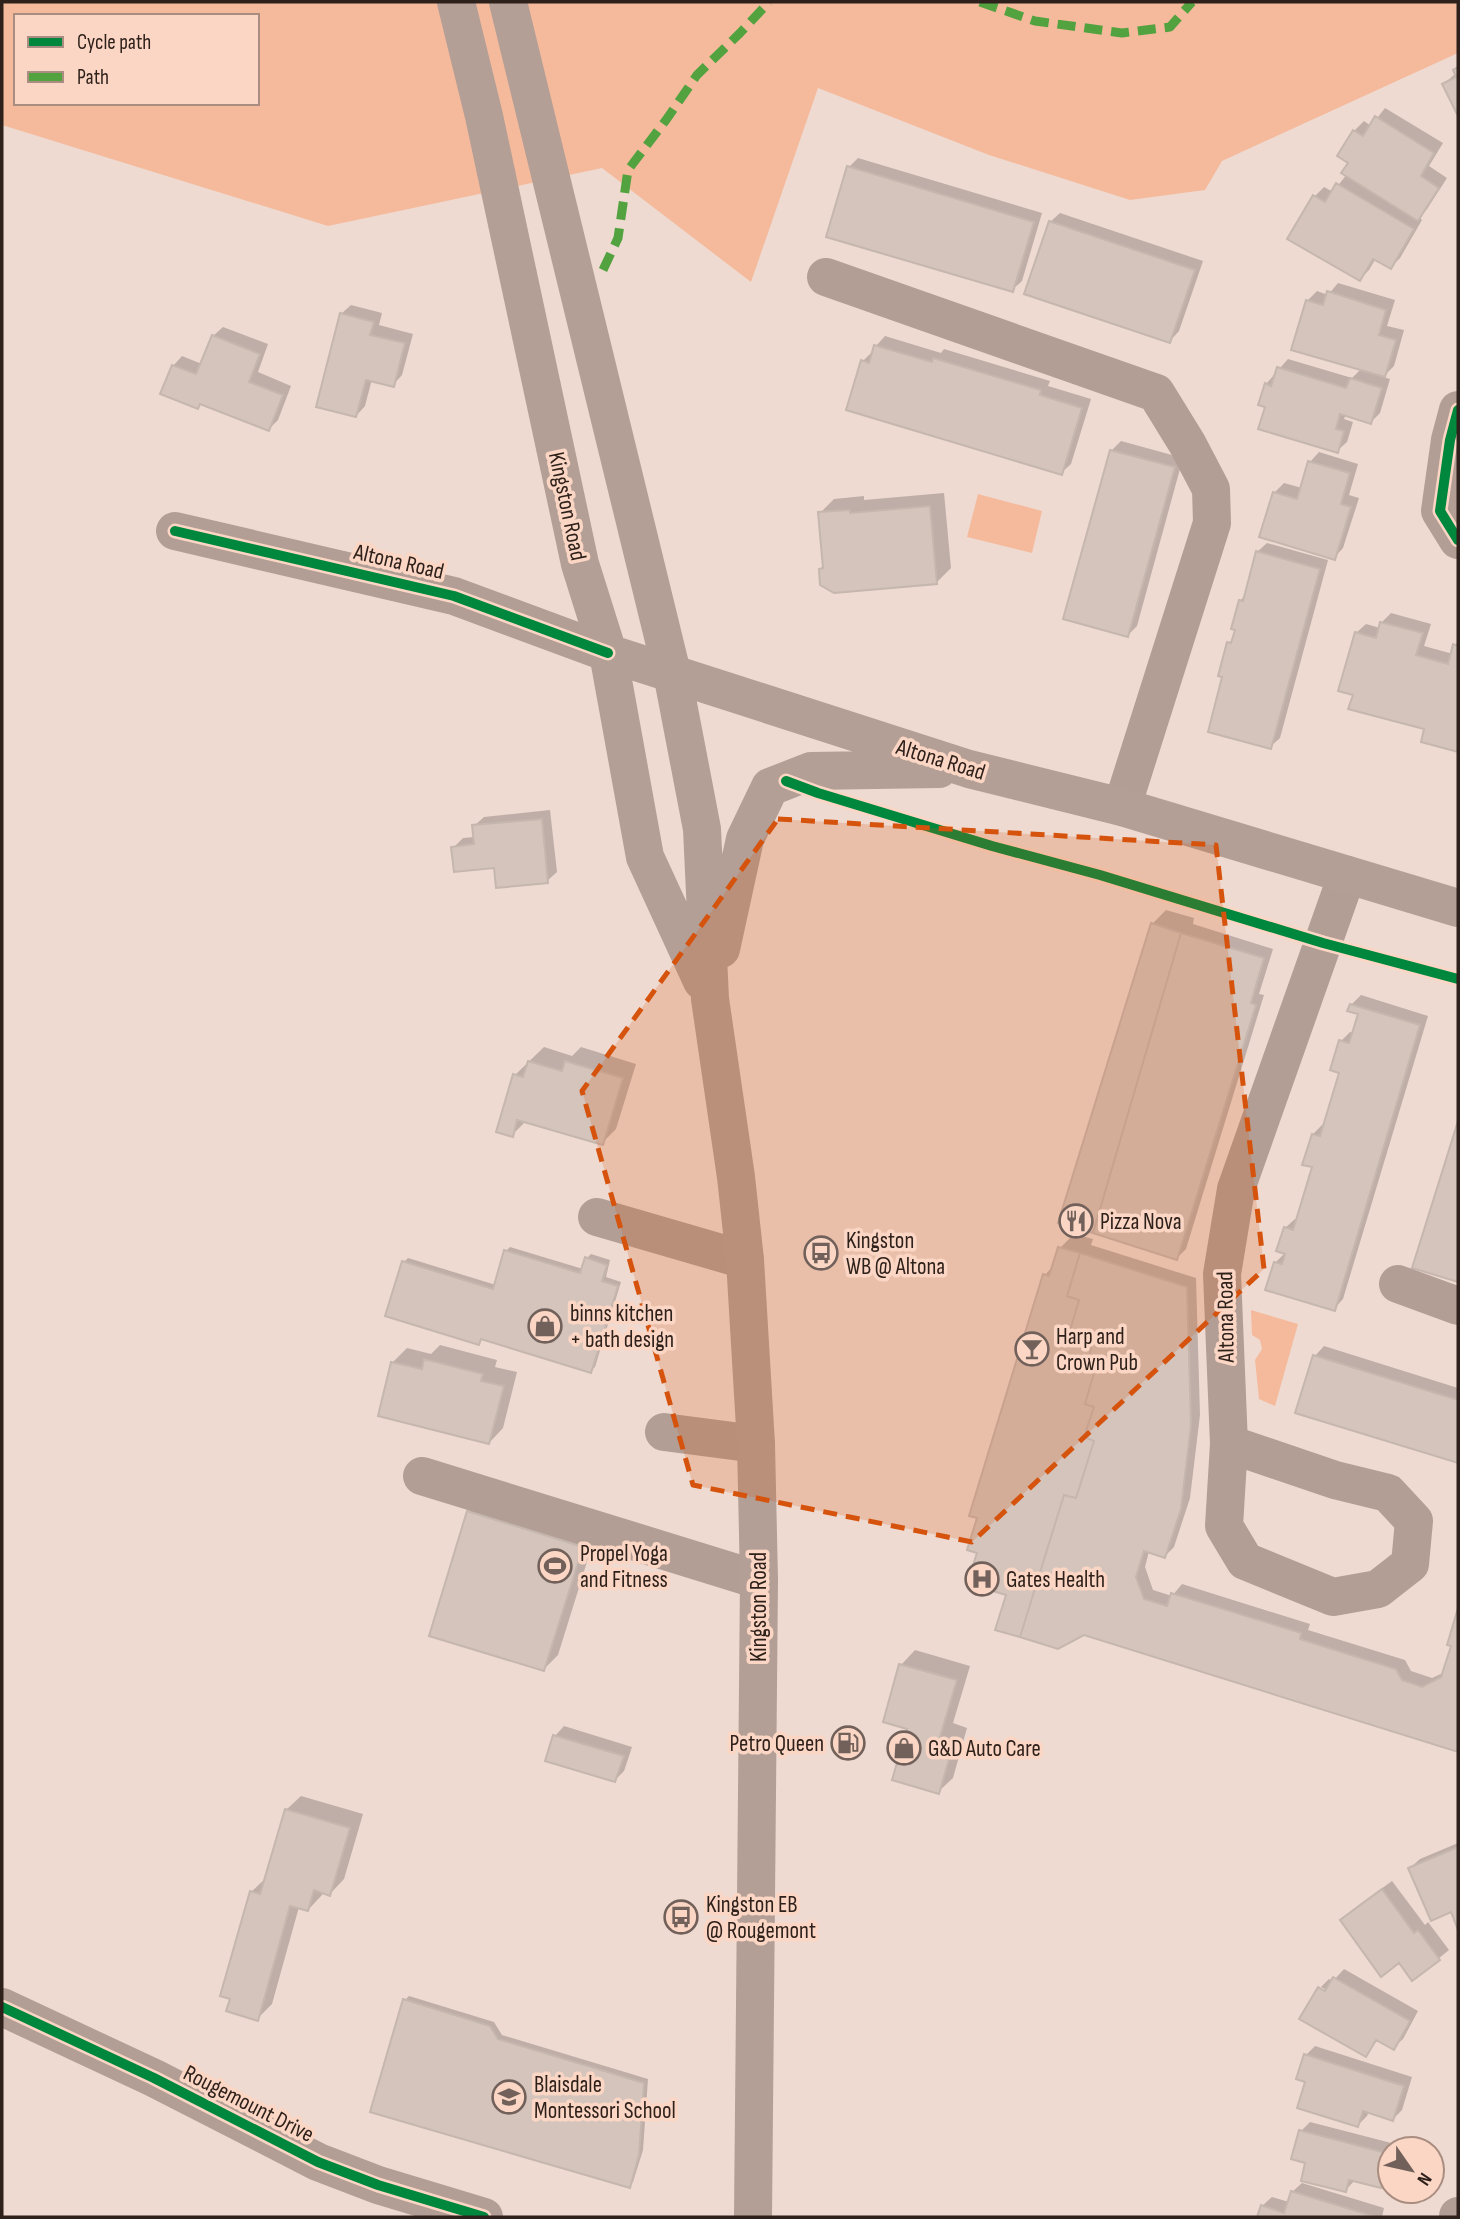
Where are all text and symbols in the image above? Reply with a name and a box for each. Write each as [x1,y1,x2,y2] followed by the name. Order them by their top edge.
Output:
[14,14,259,105] legend
[77,30,151,55] text: Cycle path
[77,65,109,90] text: Path
[542,449,592,563] street label: Kingston Road
[350,538,446,586] street label: Altona Road
[892,733,989,787] street label: Altona Road
[1057,1202,1095,1240] restaurant icon: Pizza Nova
[1100,1208,1182,1236] place label: Pizza Nova
[846,1227,945,1281] place label: Kingston WB @ Altona
[802,1234,840,1272] bus stop icon: Kingston WB @ Altona
[1211,1271,1241,1364] street label: Altona Road
[570,1300,674,1354] place label: binns kitchen + bath design
[526,1307,564,1345] shop icon: binns kitchen + bath design
[1056,1323,1138,1377] place label: Harp and Crown Pub
[1013,1330,1051,1368] bar icon: Harp and Crown Pub
[580,1540,668,1594] place label: Propel Yoga and Fitness
[536,1547,574,1585] sports icon: Propel Yoga and Fitness
[745,1552,773,1662] street label: Kingston Road
[963,1560,1001,1598] hospital icon: Gates Health
[1006,1566,1105,1594] place label: Gates Health
[829,1724,867,1762] fuel station icon: Petro Queen
[885,1729,923,1767] shop icon: G&D Auto Care
[729,1730,824,1758] place label: Petro Queen
[928,1735,1041,1763] place label: G&D Auto Care
[706,1891,816,1945] place label: Kingston EB @ Rougemont
[662,1898,700,1936] bus stop icon: Kingston EB @ Rougemont
[179,2059,318,2149] street label: Rougemount Drive
[534,2071,676,2125] place label: Blaisdale Montessori School
[490,2078,528,2116] school or university icon: Blaisdale Montessori School
[1376,2135,1446,2205] north arrow
[1411,2168,1436,2189] text: N

